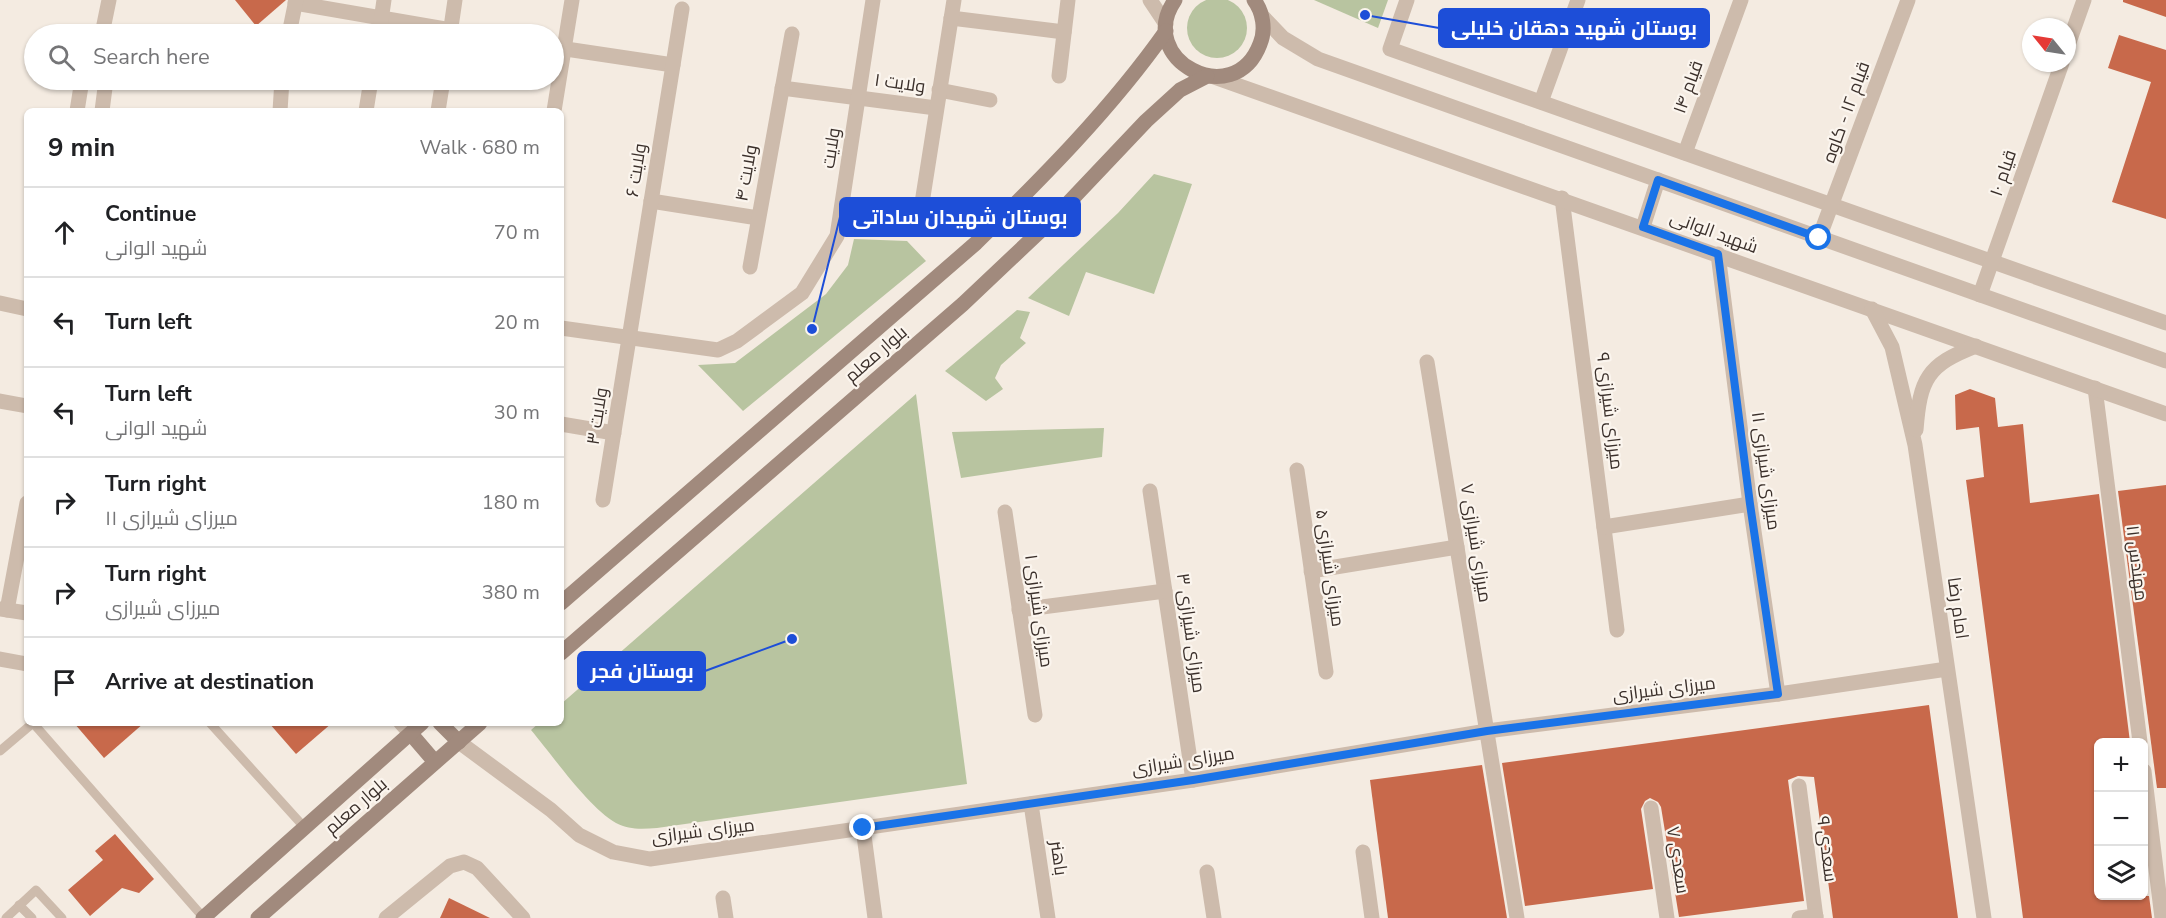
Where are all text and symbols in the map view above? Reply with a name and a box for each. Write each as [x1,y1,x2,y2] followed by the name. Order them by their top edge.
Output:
[1439,9,1709,47] callout: بوستان شهید دهقان خلیلی
[1451,15,1697,42] text: بوستان شهید دهقان خلیلی
[2022,18,2076,72] north arrow
[24,24,564,90] search box
[45,41,78,74] icon: search
[93,42,210,72] text: Search here
[1667,57,1709,117] street label: قیام ۱۴
[1817,58,1875,166] street label: قیام ۱۲ - کاوه
[873,68,927,98] street label: ولایت ۱
[816,126,846,170] street label: ولایت
[48,130,115,165] text: 9 min
[420,134,540,161] text: Walk · 680 m
[620,141,652,199] street label: ولایت ۶
[729,143,763,203] street label: ولایت ۴
[1984,147,2022,199] street label: قیام ۱۰
[840,198,1080,236] callout: بوستان شهیدان ساداتی
[105,199,196,229] text: Continue
[852,204,1068,231] text: بوستان شهیدان ساداتی
[1667,205,1761,259] street label: شهید الوانی
[48,216,81,249] icon: ahead
[494,219,540,246] text: 70 m
[1805,224,1831,250] route start
[105,235,207,262] text: شهید الوانی
[48,306,81,339] icon: left
[105,307,192,337] text: Turn left
[494,309,540,336] text: 20 m
[840,320,912,388] street label: بلوار معلم
[1591,351,1629,471] street label: میرزای شیرازی ۹
[105,379,192,409] text: Turn left
[581,386,613,446] street label: ولایت ۳
[48,396,81,429] icon: left
[494,399,540,426] text: 30 m
[1746,410,1786,532] street label: میرزای شیرازی ۱۱
[105,415,207,442] text: شهید الوانی
[105,469,206,499] text: Turn right
[1455,482,1497,604] street label: میرزای شیرازی ۷
[48,486,81,519] icon: right
[482,489,540,516] text: 180 m
[105,505,238,532] text: میرزای شیرازی ۱۱
[1310,508,1350,628] street label: میرزای شیرازی ۵
[2120,524,2154,602] street label: مهندس ۱۱
[1019,553,1059,669] street label: میرزای شیرازی ۱
[105,559,206,589] text: Turn right
[1171,572,1211,694] street label: میرزای شیرازی ۳
[1942,575,1974,641] street label: امام رضا
[48,576,81,609] icon: right
[482,579,540,606] text: 380 m
[105,595,220,622] text: میرزای شیرازی
[578,652,705,690] callout: بوستان فجر
[589,658,694,685] text: بوستان فجر
[48,666,81,699] icon: arrive
[105,667,314,697] text: Arrive at destination
[1611,671,1717,707] street label: میرزای شیرازی
[2094,738,2148,900] map controls
[2094,738,2148,792] button: +
[1130,741,1236,781] street label: میرزای شیرازی
[320,772,392,840] street label: بلوار معلم
[2094,792,2148,846] button: −
[650,813,756,849] street label: میرزای شیرازی
[849,814,875,840] route end
[1811,815,1843,883] street label: سعدی ۹
[1661,825,1695,895] street label: سعدی ۷
[1045,838,1073,877] street label: باهنر
[2094,846,2148,900] button: layers

